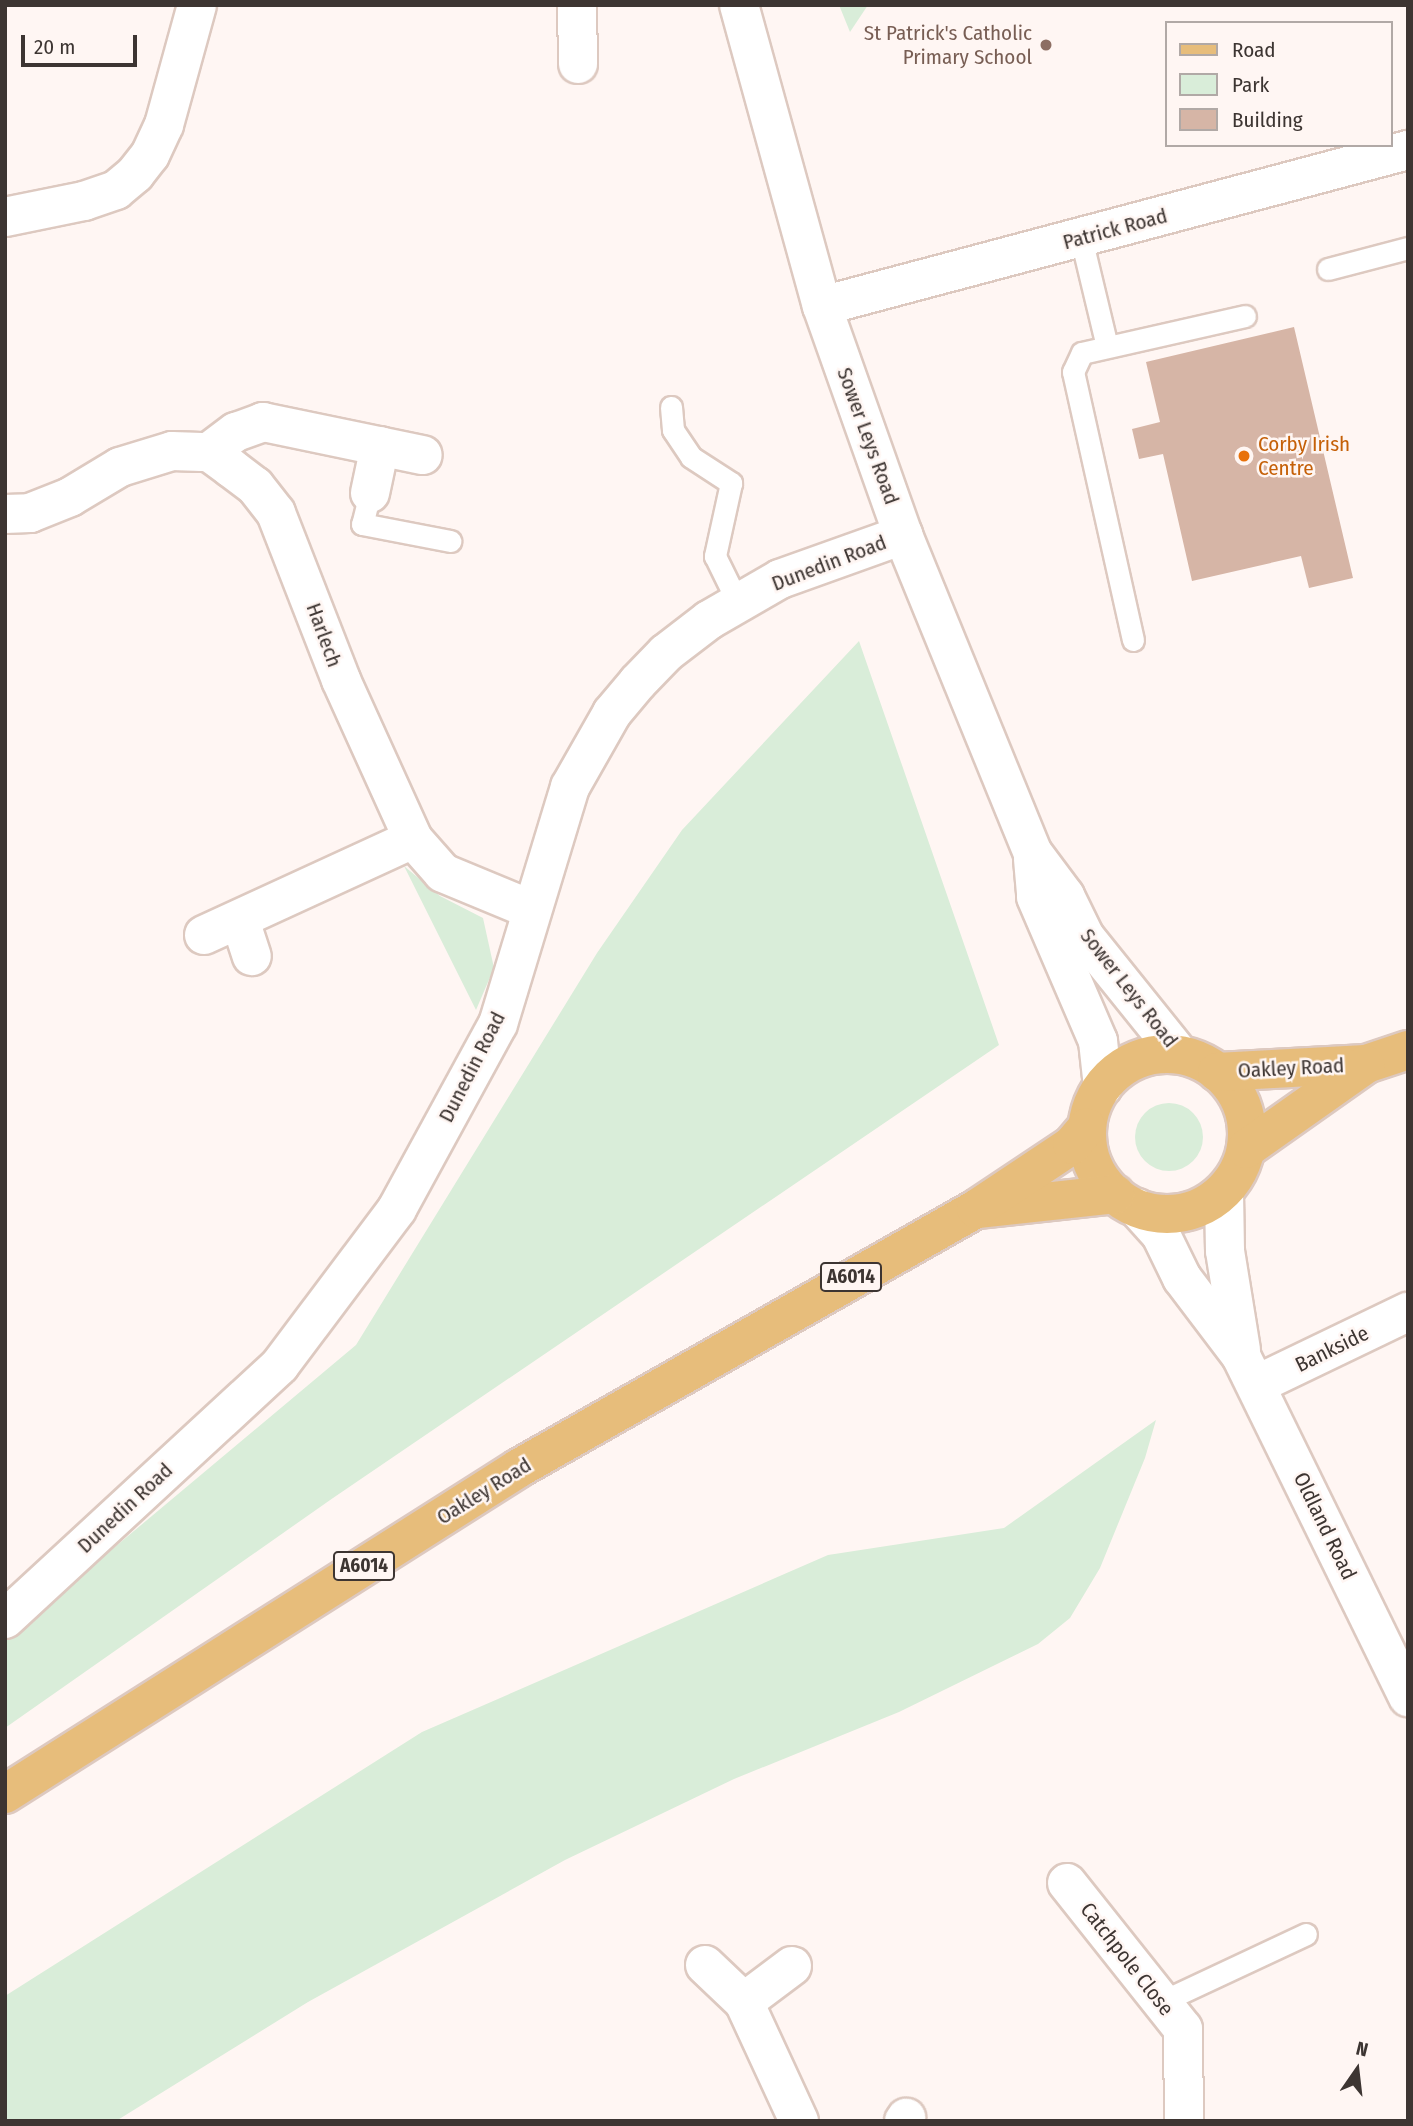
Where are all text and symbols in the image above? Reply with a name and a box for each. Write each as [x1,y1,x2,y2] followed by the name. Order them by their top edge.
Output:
[864,20,1032,70] place label: St Patrick's Catholic Primary School
[24,21,140,65] scale bar
[1164,21,1392,147] legend
[34,34,75,60] text: 20 m
[1038,37,1054,53] marker: St Patrick's Catholic Primary School
[1232,37,1276,63] text: Road
[1232,72,1269,98] text: Park
[1232,107,1303,133] text: Building
[1060,203,1170,255] street label: Patrick Road
[832,364,904,508] street label: Sower Leys Road
[1258,431,1350,481] place label: Corby Irish Centre
[1236,448,1252,464] marker: Corby Irish Centre
[768,530,890,596] street label: Dunedin Road
[301,600,347,670] street label: Harlech
[1075,924,1183,1052] street label: Sower Leys Road
[433,1008,511,1126] street label: Dunedin Road
[1237,1053,1345,1083] street label: Oakley Road
[820,1261,882,1292] road number: A6014
[1291,1320,1373,1378] street label: Bankside
[432,1452,536,1530] street label: Oakley Road
[72,1458,178,1558] street label: Dunedin Road
[1288,1468,1362,1584] street label: Oldland Road
[332,1550,396,1582] road number: A6014
[1075,1897,1179,2021] street label: Catchpole Close
[1322,2035,1392,2105] north arrow
[1354,2037,1371,2062] text: N

